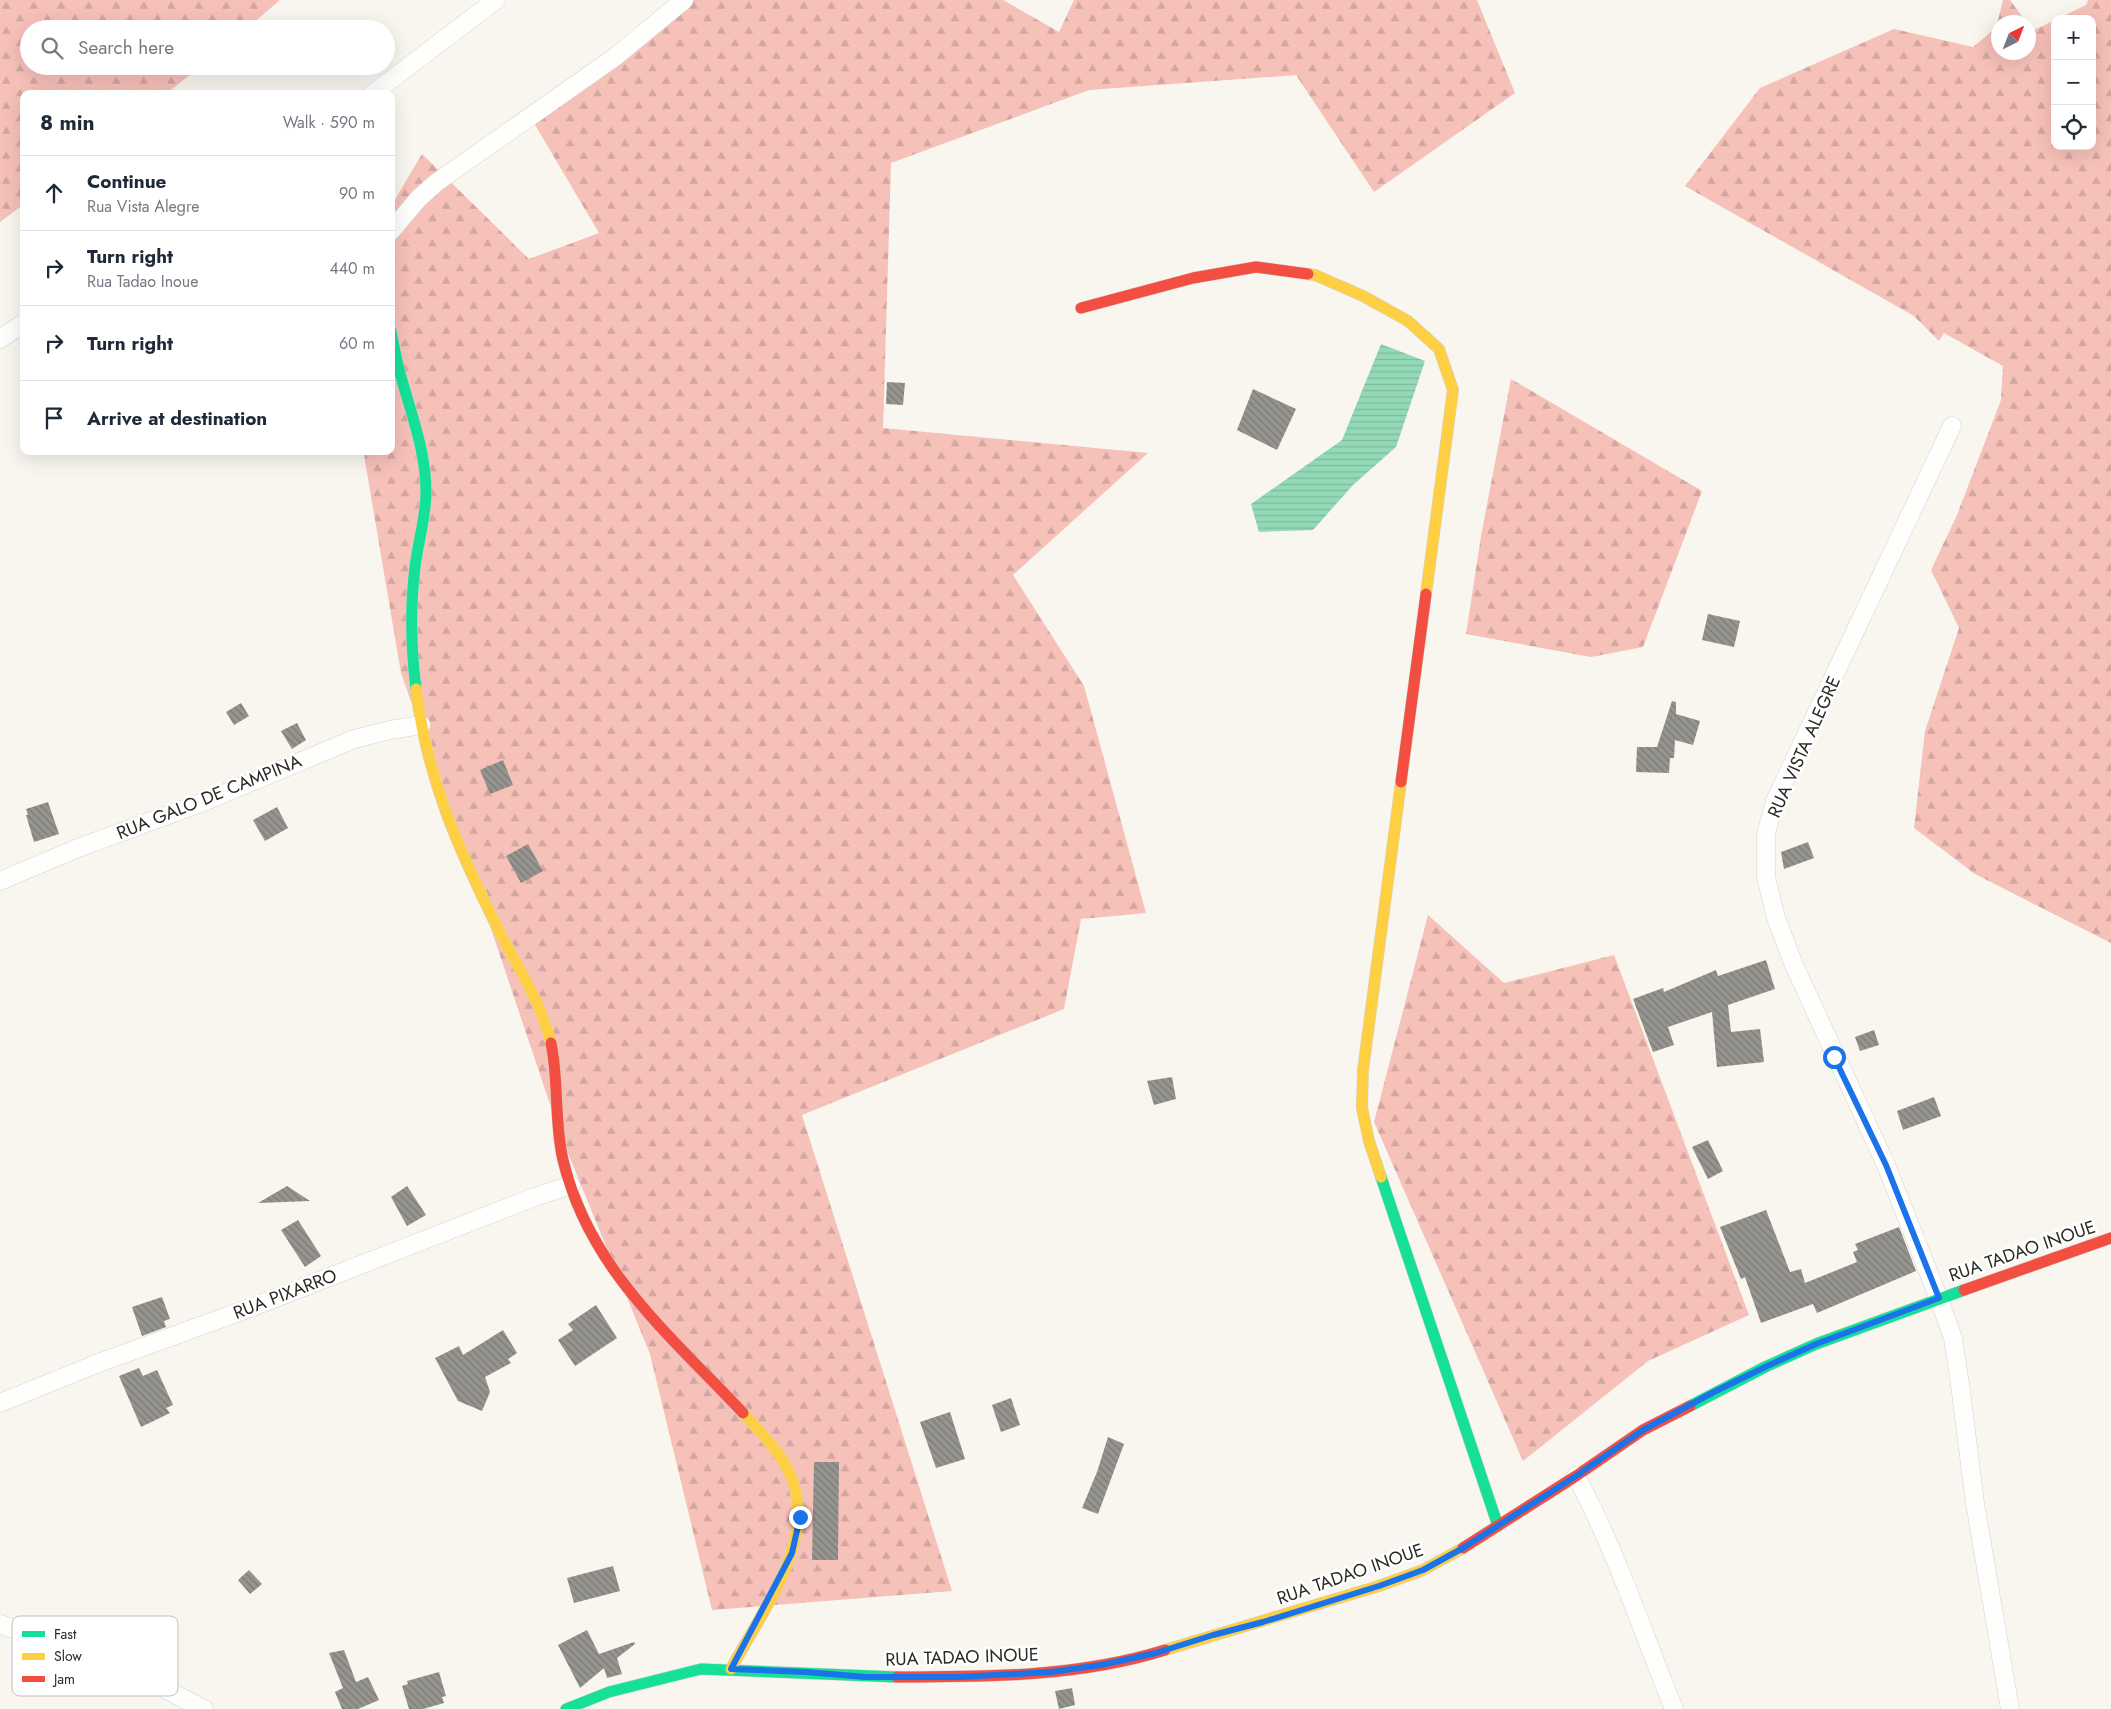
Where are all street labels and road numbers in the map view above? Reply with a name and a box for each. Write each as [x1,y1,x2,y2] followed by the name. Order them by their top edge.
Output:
[1761,672,1847,822] street label: RUA VISTA ALEGRE
[113,748,305,846] street label: RUA GALO DE CAMPINA
[1945,1214,2099,1288] street label: RUA TADAO INOUE
[229,1262,341,1326] street label: RUA PIXARRO
[1273,1537,1427,1611] street label: RUA TADAO INOUE
[885,1641,1039,1673] street label: RUA TADAO INOUE

